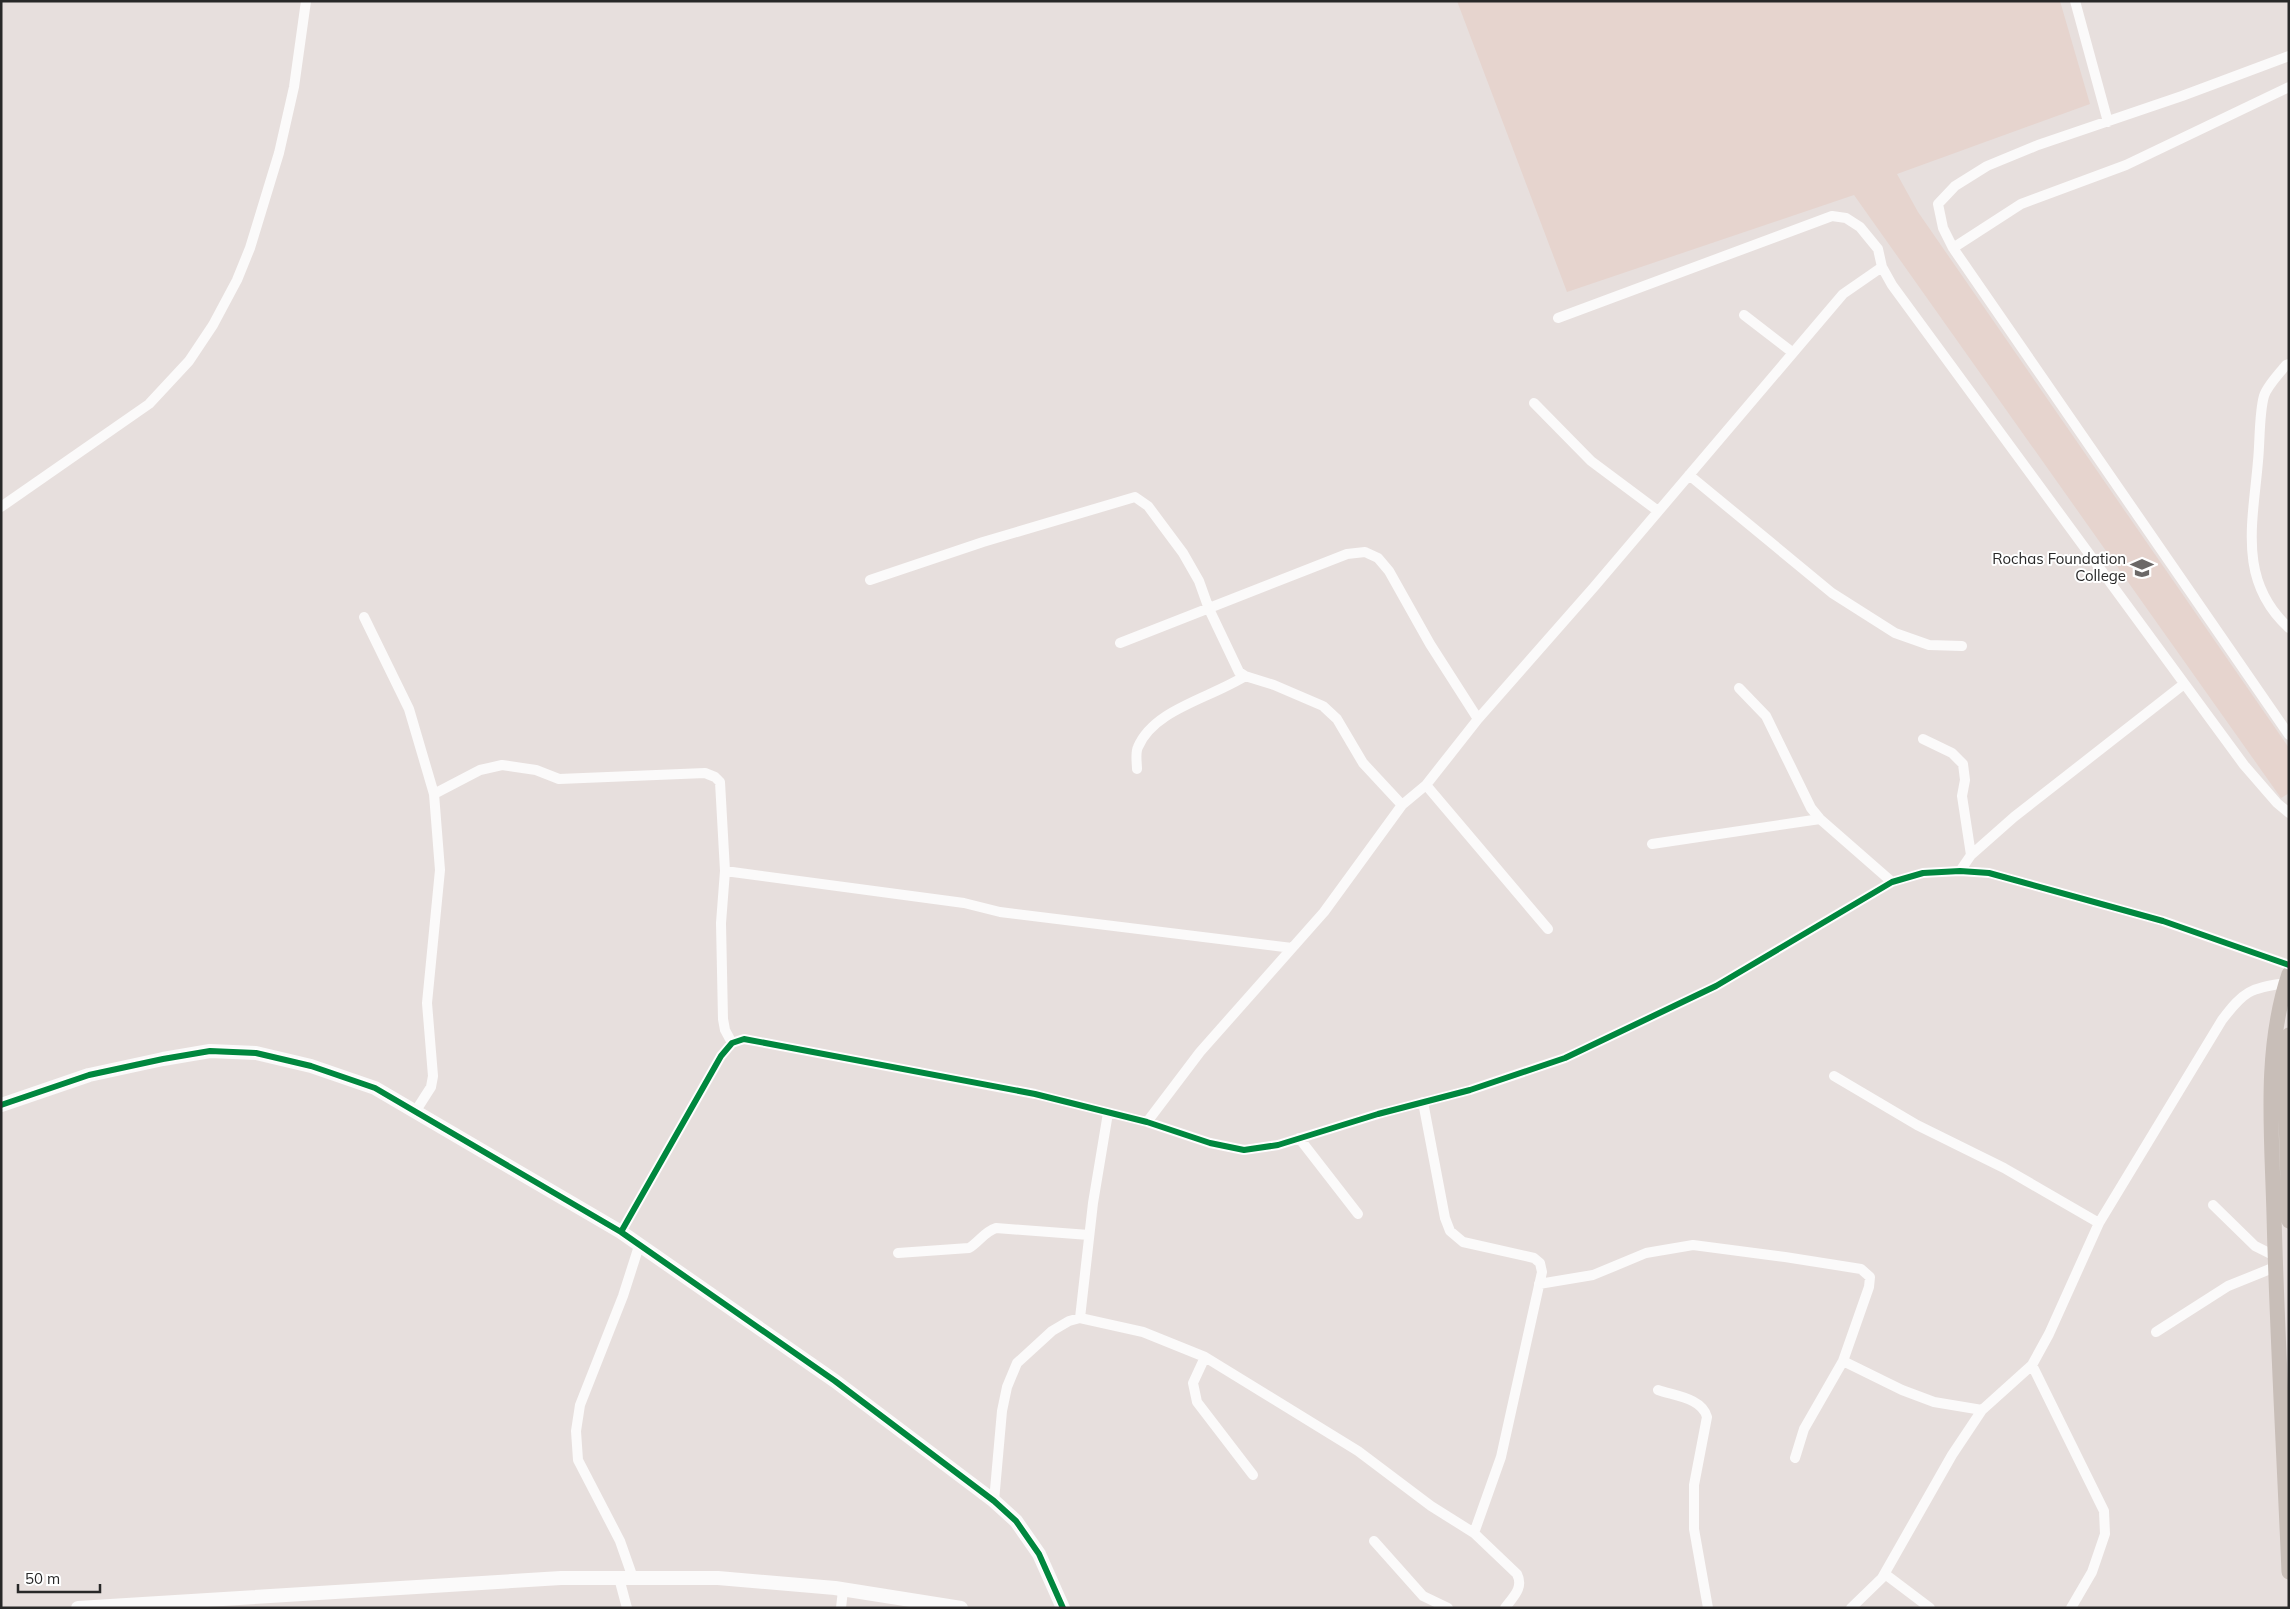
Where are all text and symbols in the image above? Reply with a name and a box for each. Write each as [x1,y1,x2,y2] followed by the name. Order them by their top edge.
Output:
[1992,549,2126,585] place label: Rochas Foundation College
[2129,555,2155,581] school or university icon: Rochas Foundation College
[18,1562,100,1594] scale bar
[25,1569,60,1588] text: 50 m

